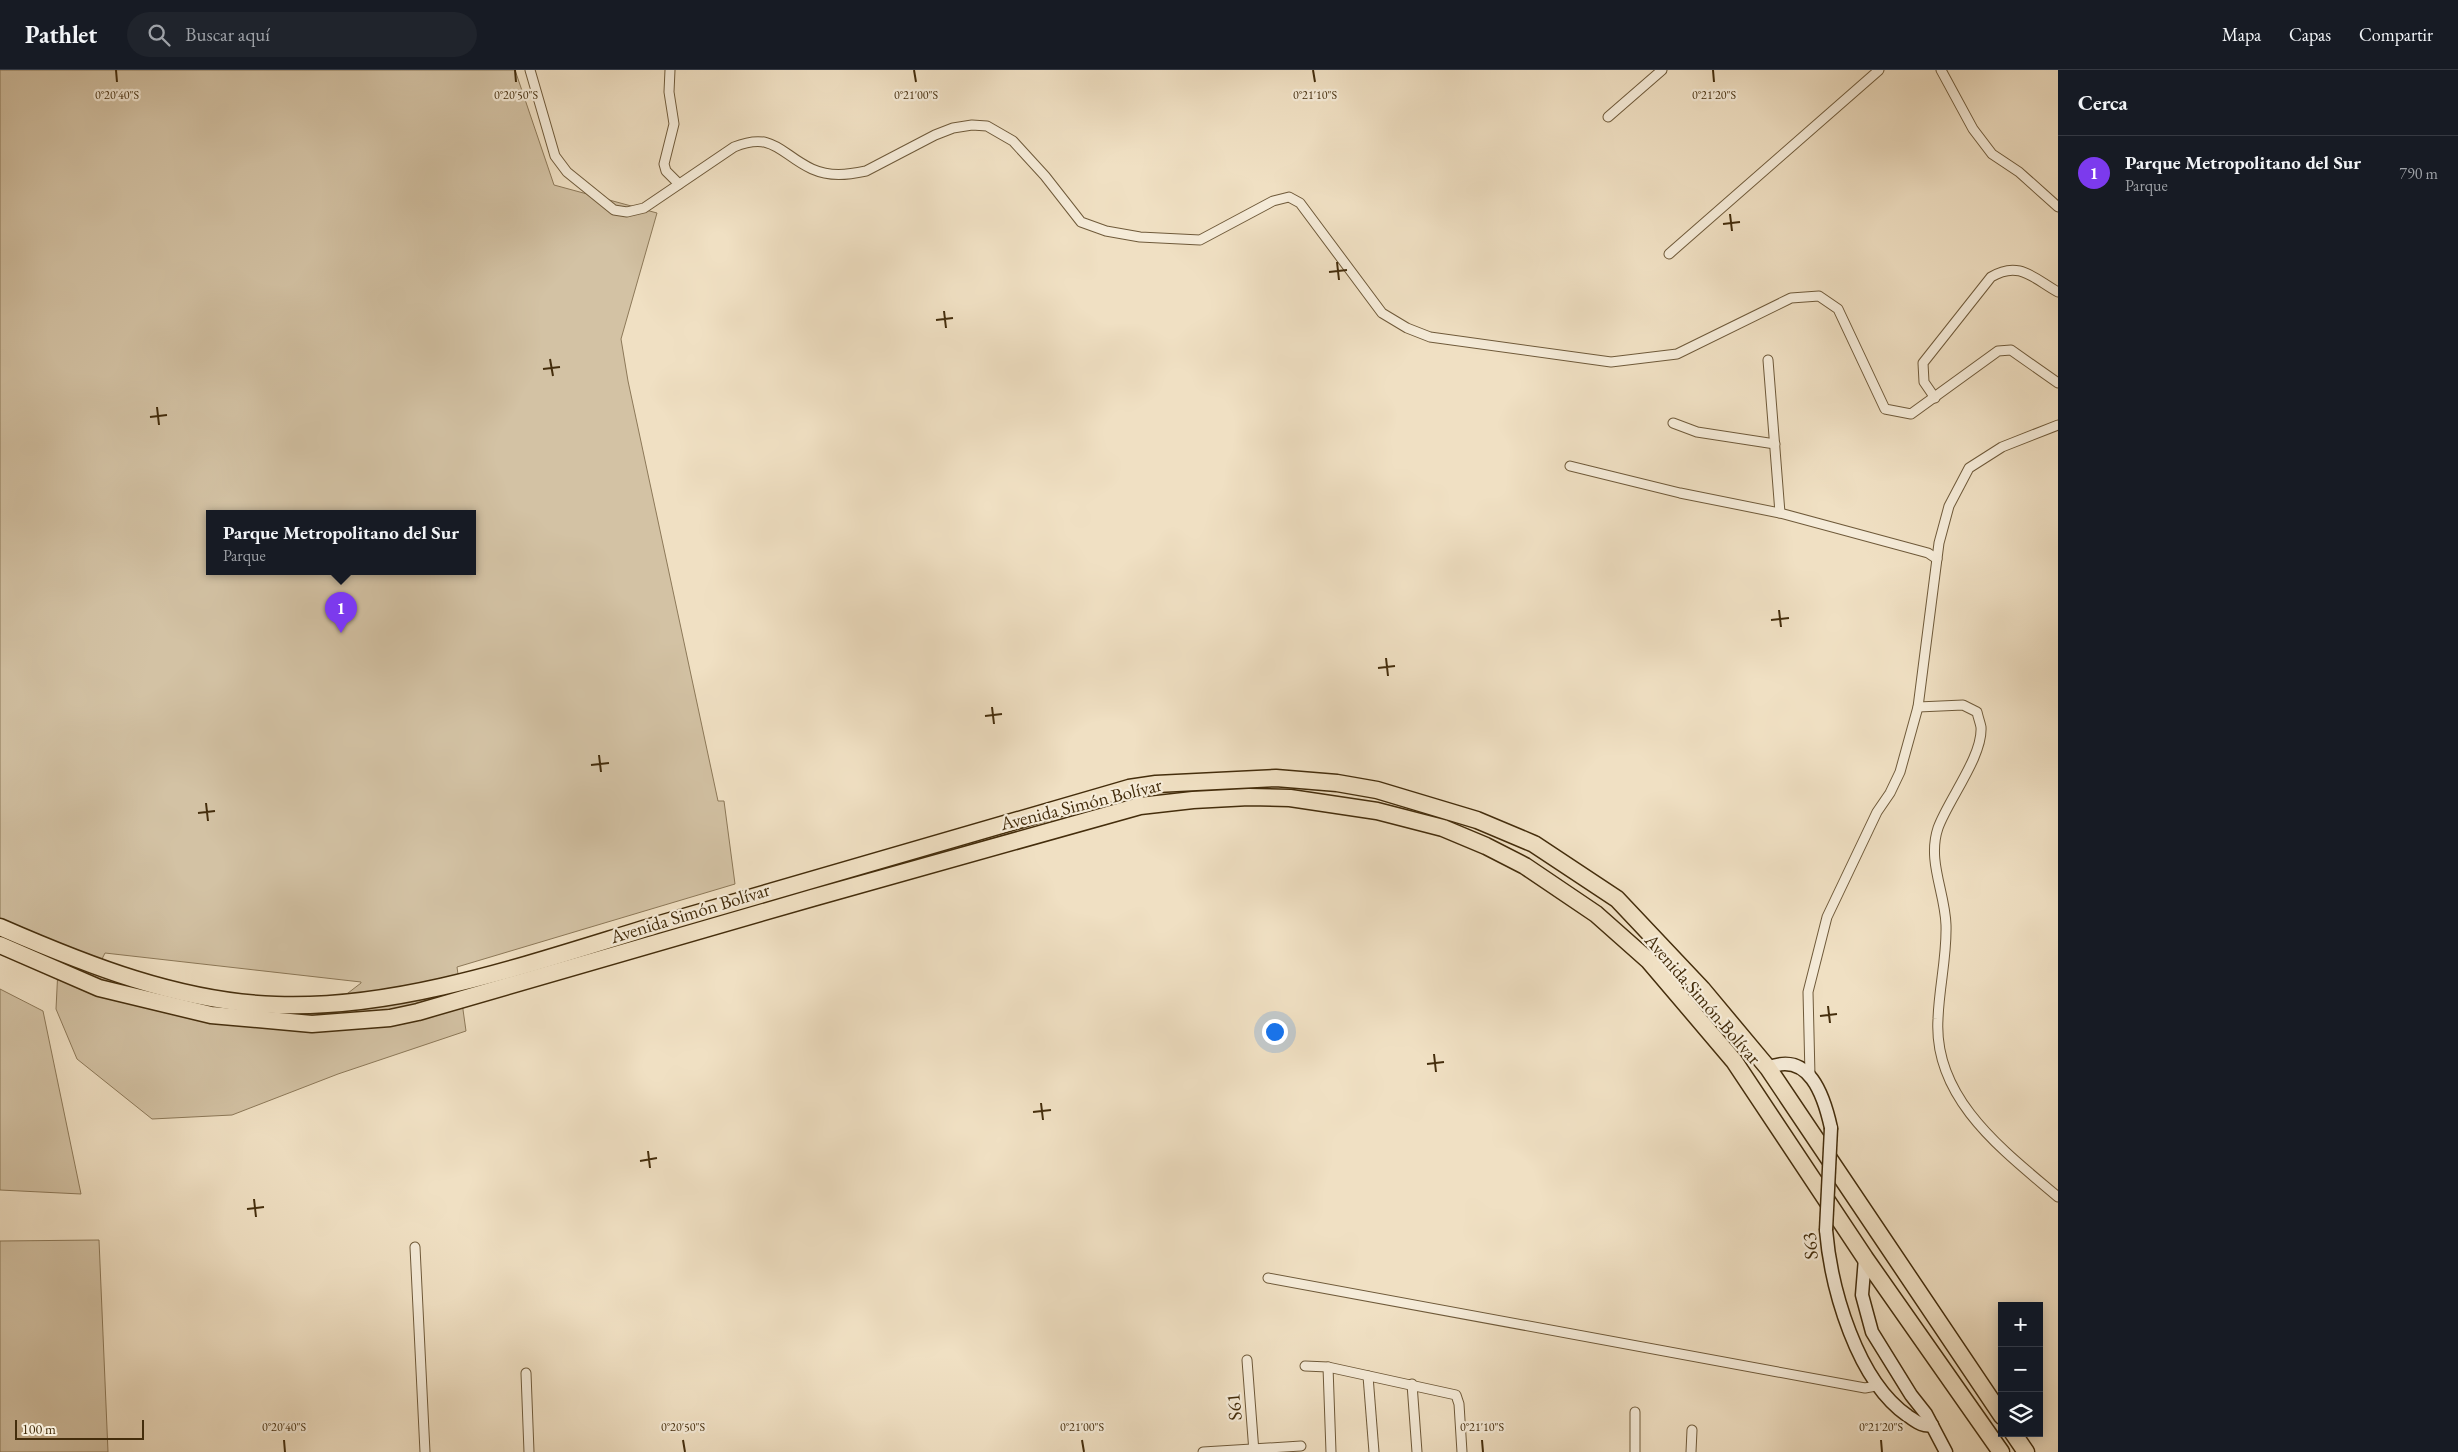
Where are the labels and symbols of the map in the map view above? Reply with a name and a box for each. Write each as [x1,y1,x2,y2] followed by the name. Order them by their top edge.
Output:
[95,87,140,103] text: 0°20'40"S
[494,87,539,103] text: 0°20'50"S
[894,87,939,103] text: 0°21'00"S
[1293,87,1338,103] text: 0°21'10"S
[1692,87,1737,103] text: 0°21'20"S
[325,592,357,633] pin: 1
[997,772,1165,836] street label: Avenida Simón Bolívar
[606,877,774,949] street label: Avenida Simón Bolívar
[1639,928,1767,1070] street label: Avenida Simón Bolívar
[1262,1019,1288,1045] your location
[1796,1231,1824,1261] street label: S63
[1220,1392,1248,1422] street label: S61
[15,1417,144,1440] scale bar
[262,1419,307,1435] text: 0°20'40"S
[661,1419,706,1435] text: 0°20'50"S
[1060,1419,1105,1435] text: 0°21'00"S
[1460,1419,1505,1435] text: 0°21'10"S
[1859,1419,1904,1435] text: 0°21'20"S

